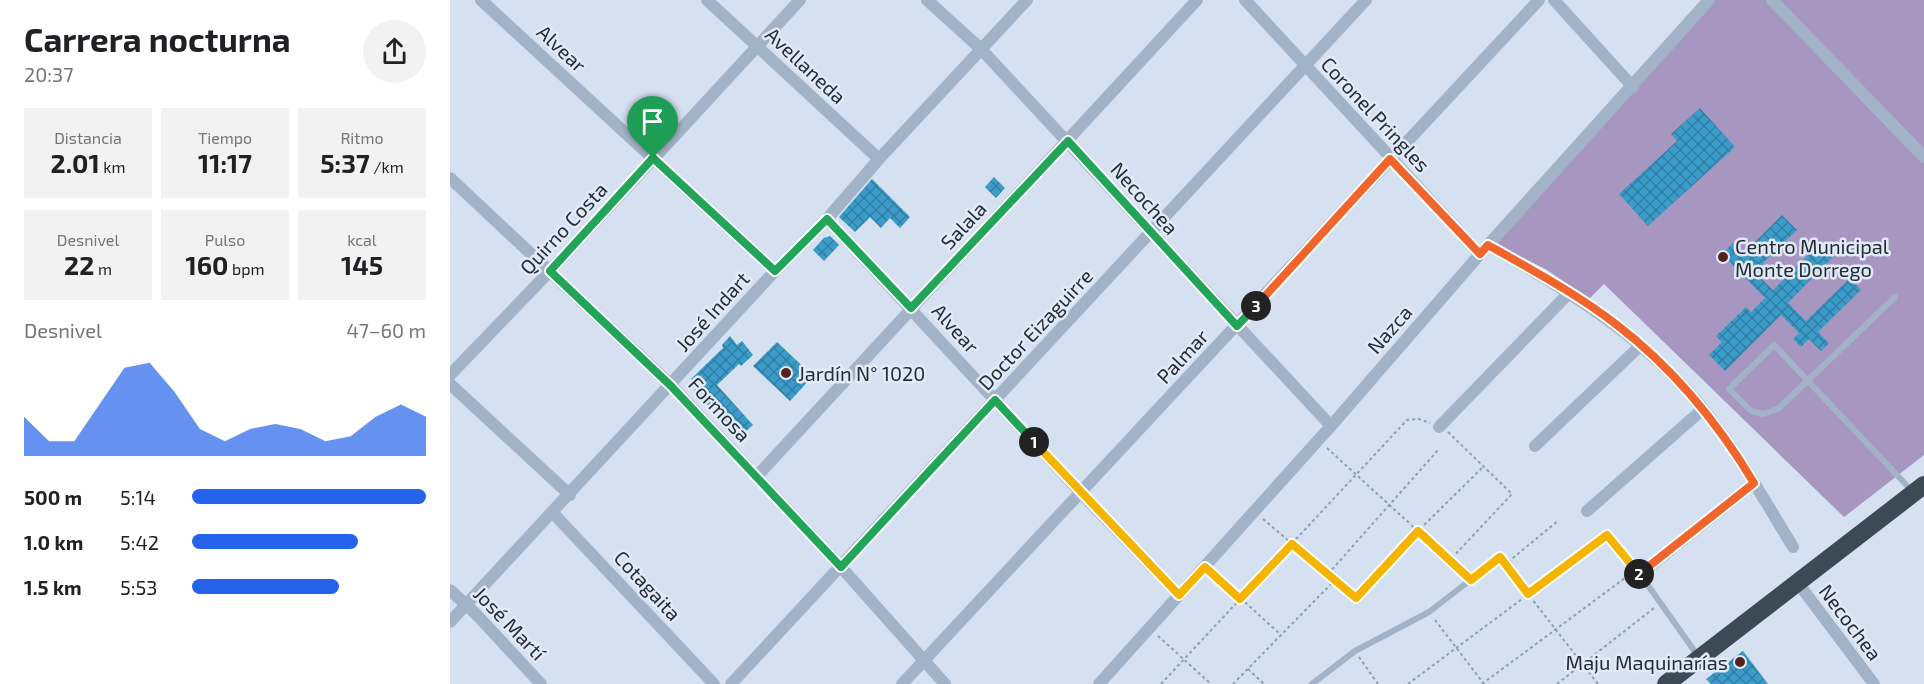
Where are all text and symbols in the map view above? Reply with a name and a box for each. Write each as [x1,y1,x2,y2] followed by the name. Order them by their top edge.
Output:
[24,19,291,59] text: Carrera nocturna
[533,19,591,77] street label: Alvear
[363,20,426,83] button: share
[761,22,851,108] street label: Avellaneda
[1317,51,1435,177] street label: Coronel Pringles
[24,62,73,86] text: 20:37
[627,96,678,158] pin
[636,105,669,138] icon: arrive
[54,128,122,147] text: Distancia
[198,128,252,147] text: Tiempo
[340,128,384,147] text: Ritmo
[51,147,100,178] text: 2.01
[198,147,252,178] text: 11:17
[320,147,370,178] text: 5:37
[100,157,125,176] text: km
[370,157,404,176] text: /km
[1106,157,1184,239] street label: Necochea
[514,177,612,279] street label: Quirno Costa
[935,196,991,254] street label: Salala
[57,230,119,249] text: Desnivel
[205,230,245,249] text: Pulso
[347,230,377,249] text: kcal
[1735,234,1889,281] place label: Centro Municipal Monte Dorrego
[64,249,94,280] text: 22
[186,249,229,280] text: 160
[341,249,383,280] text: 145
[1716,250,1730,264] marker: Centro Municipal Monte Dorrego
[94,259,112,278] text: m
[229,259,264,278] text: bpm
[973,263,1097,395] street label: Doctor Eizaguirre
[670,266,754,356] street label: José Indart
[1241,291,1271,321] pin: 3
[1251,296,1261,315] text: 3
[928,298,984,358] street label: Alvear
[1362,300,1416,358] street label: Nazca
[24,318,102,342] text: Desnivel
[347,318,426,342] text: 47–60 m
[1151,324,1213,388] street label: Palmar
[798,361,925,385] place label: Jardín N° 1020
[779,366,793,380] marker: Jardín N° 1020
[684,372,756,446] street label: Formosa
[1019,427,1049,457] pin: 1
[1031,432,1037,451] text: 1
[24,485,82,509] text: 500 m
[120,485,156,509] text: 5:14
[24,530,83,554] text: 1.0 km
[120,530,159,554] text: 5:42
[610,545,686,625] street label: Cotagaita
[1624,559,1654,589] pin: 2
[1634,564,1644,583] text: 2
[24,575,82,599] text: 1.5 km
[120,575,157,599] text: 5:53
[1815,579,1887,665] street label: Necochea
[469,581,552,665] street label: José Martí
[1566,650,1728,674] place label: Maju Maquinarías
[1733,655,1747,669] marker: Maju Maquinarías

